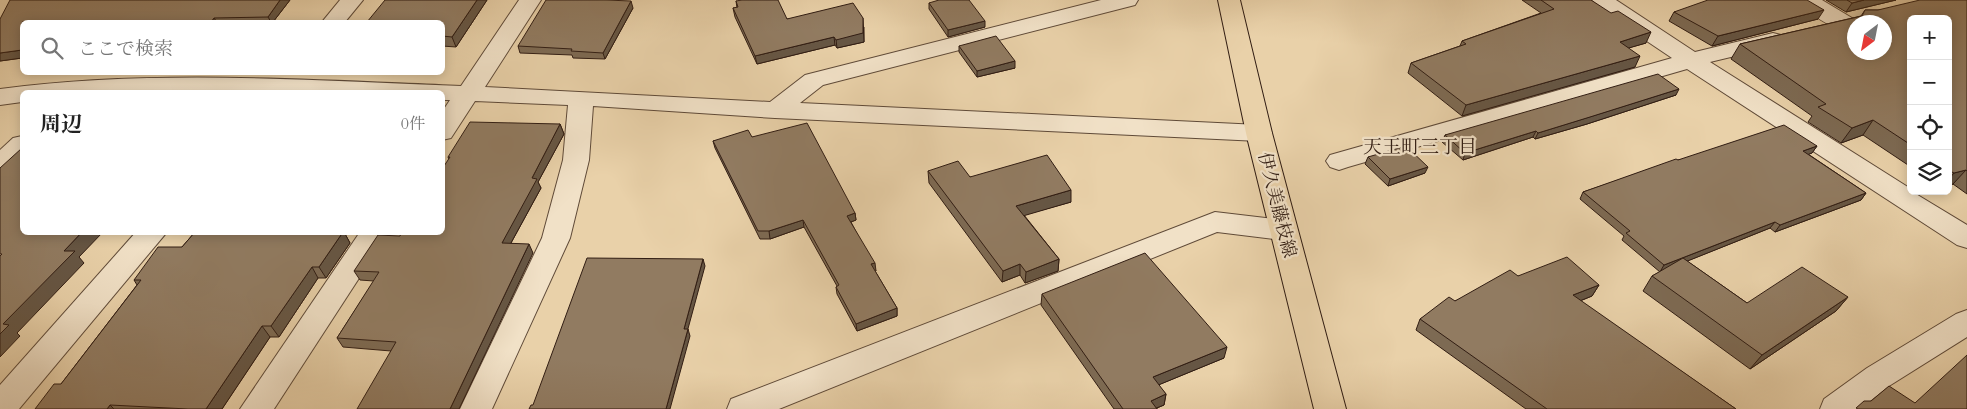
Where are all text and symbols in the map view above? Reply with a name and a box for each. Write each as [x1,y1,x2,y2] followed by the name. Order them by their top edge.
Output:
[1847,15,1892,60] north arrow
[1907,15,1952,195] map controls
[1907,15,1952,60] button: +
[20,20,445,75] search box
[38,34,66,62] icon: search
[78,36,173,62] text: ここで検索
[1907,60,1952,105] button: −
[1907,105,1952,150] button: locate
[40,110,82,139] text: 周辺
[401,113,425,135] text: 0件
[1363,134,1477,160] district label: 天王町三丁目
[1252,150,1302,260] street label: 伊久美藤枝線
[1907,150,1952,195] button: layers

